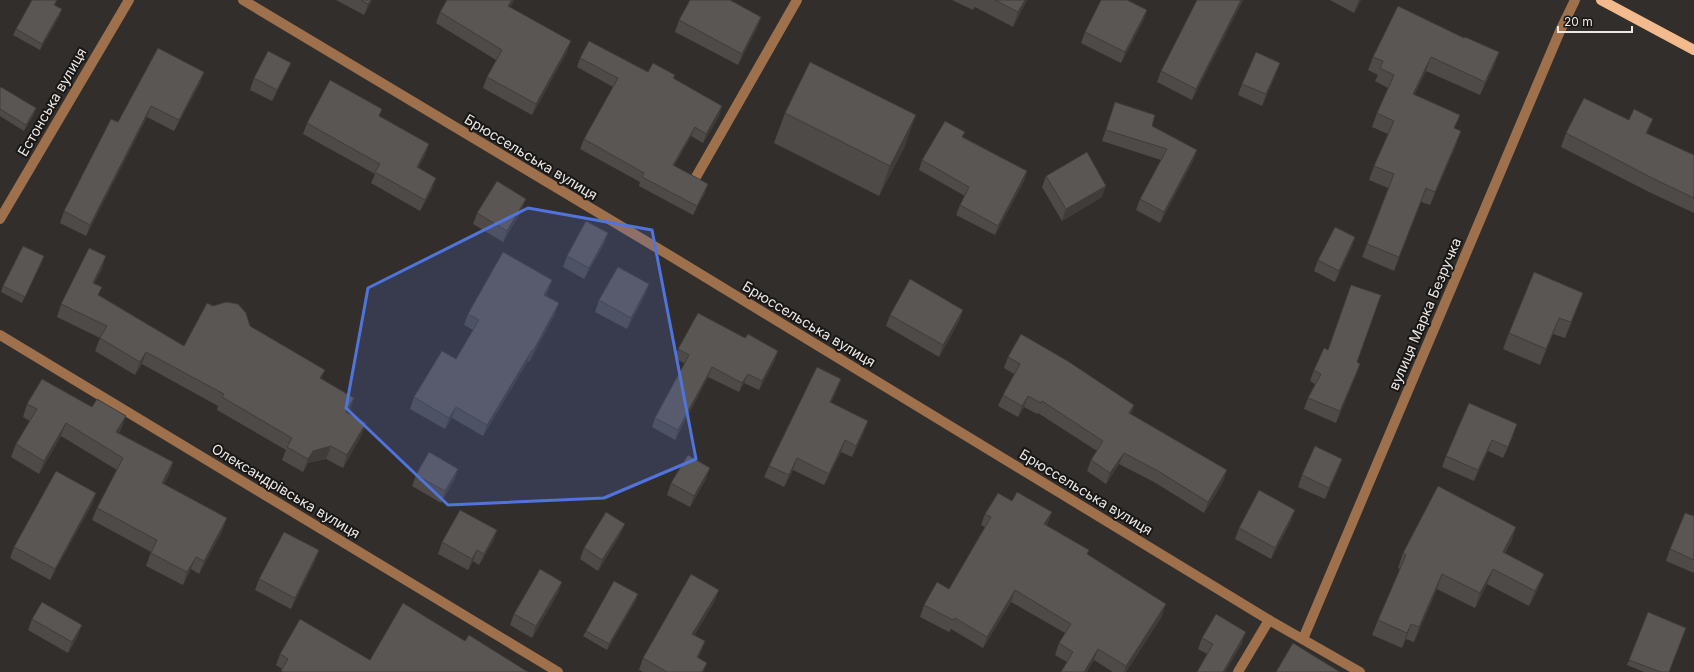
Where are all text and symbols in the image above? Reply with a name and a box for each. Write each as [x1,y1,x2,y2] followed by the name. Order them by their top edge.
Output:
[1558,8,1632,34] scale bar
[1564,14,1593,29] text: 20 m
[14,45,89,159] street label: Естонська вулиця
[462,110,601,203] street label: Брюссельська вулиця
[1385,235,1464,392] street label: вулиця Марка Безручка
[740,277,879,370] street label: Брюссельська вулиця
[209,440,363,542] street label: Олександрівська вулиця
[1017,445,1156,538] street label: Брюссельська вулиця

